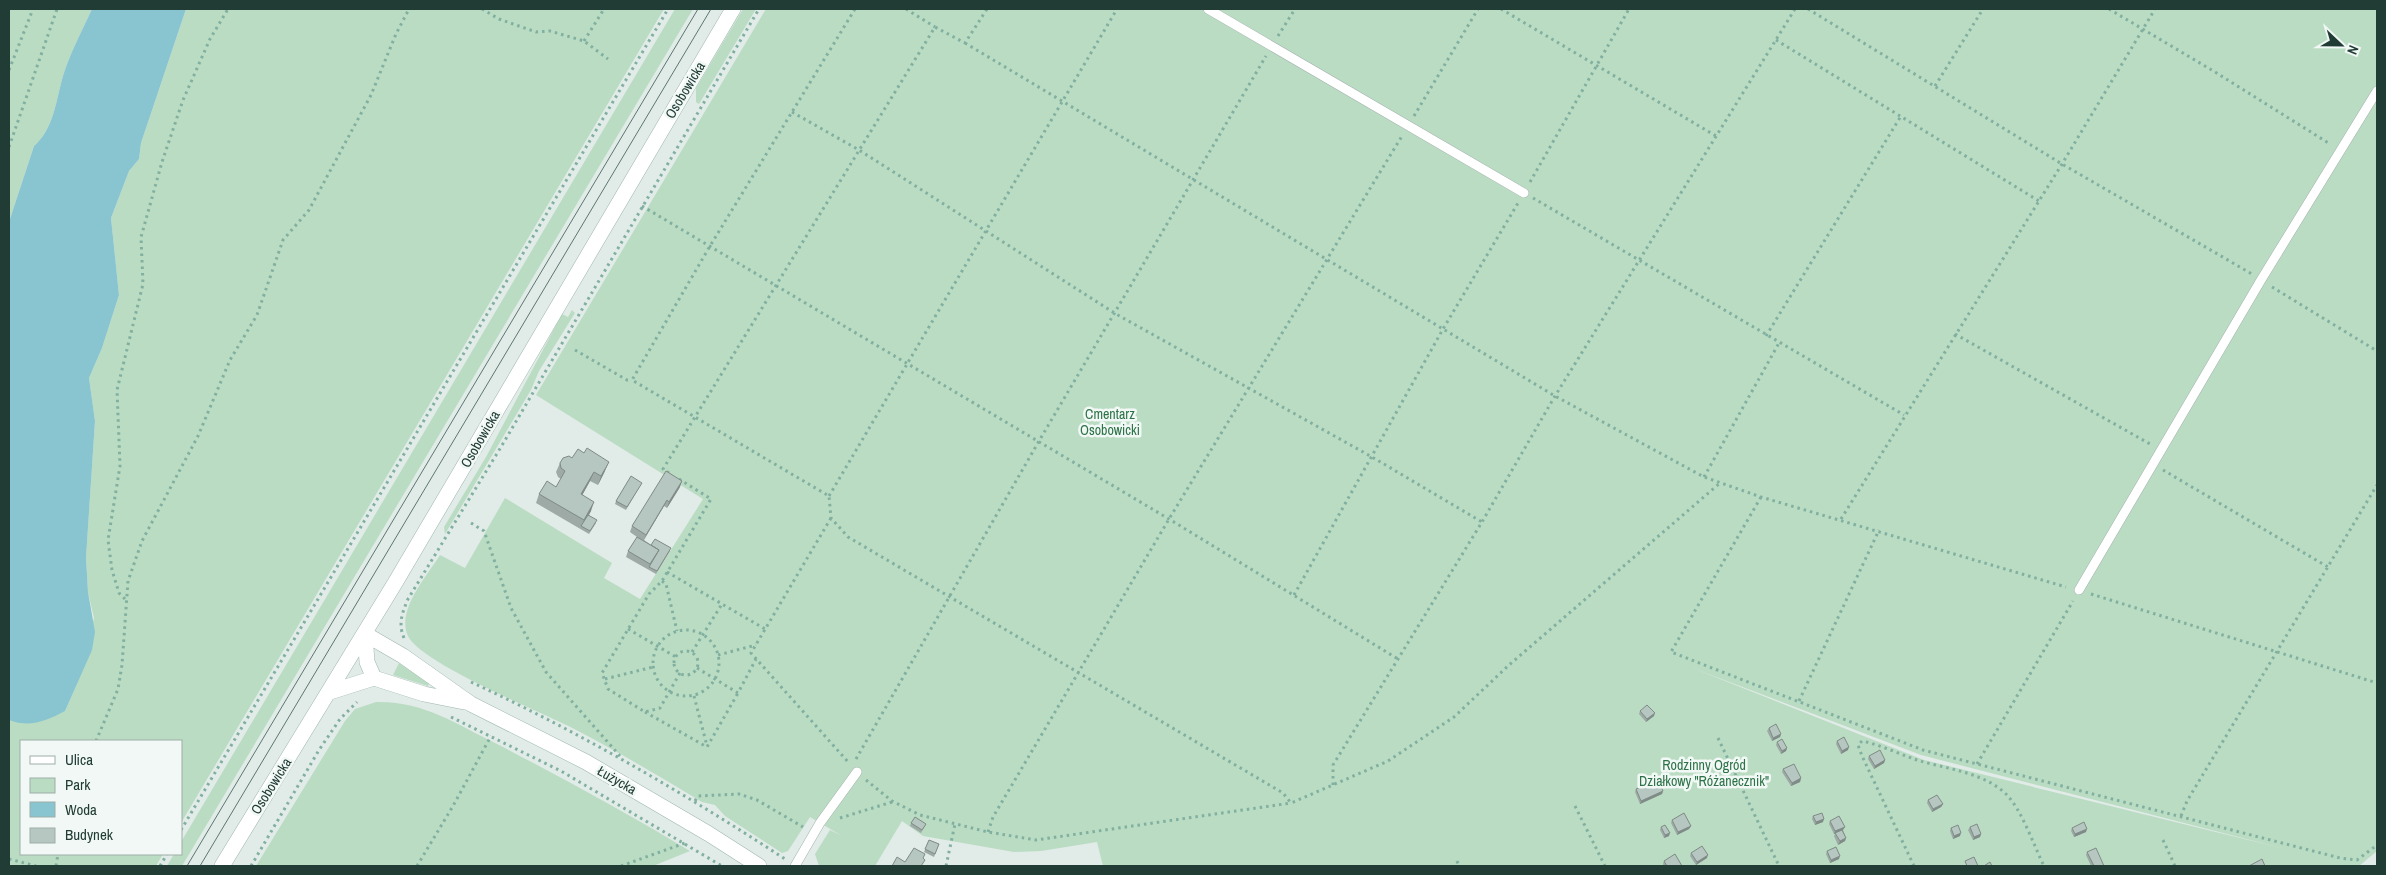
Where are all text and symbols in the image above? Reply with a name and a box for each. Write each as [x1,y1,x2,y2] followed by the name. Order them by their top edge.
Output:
[2316,20,2366,70] north arrow
[2343,43,2363,57] text: N
[661,58,709,122] street label: Osobowicka
[1080,405,1140,439] park label: Cmentarz Osobowicki
[456,407,504,471] street label: Osobowicka
[20,740,182,855] legend
[65,749,93,770] text: Ulica
[247,754,296,818] street label: Osobowicka
[1639,756,1769,790] park label: Rodzinny Ogród Działkowy "Różanecznik"
[594,762,640,799] street label: Łużycka
[65,774,91,795] text: Park
[65,799,97,820] text: Woda
[65,824,114,845] text: Budynek

